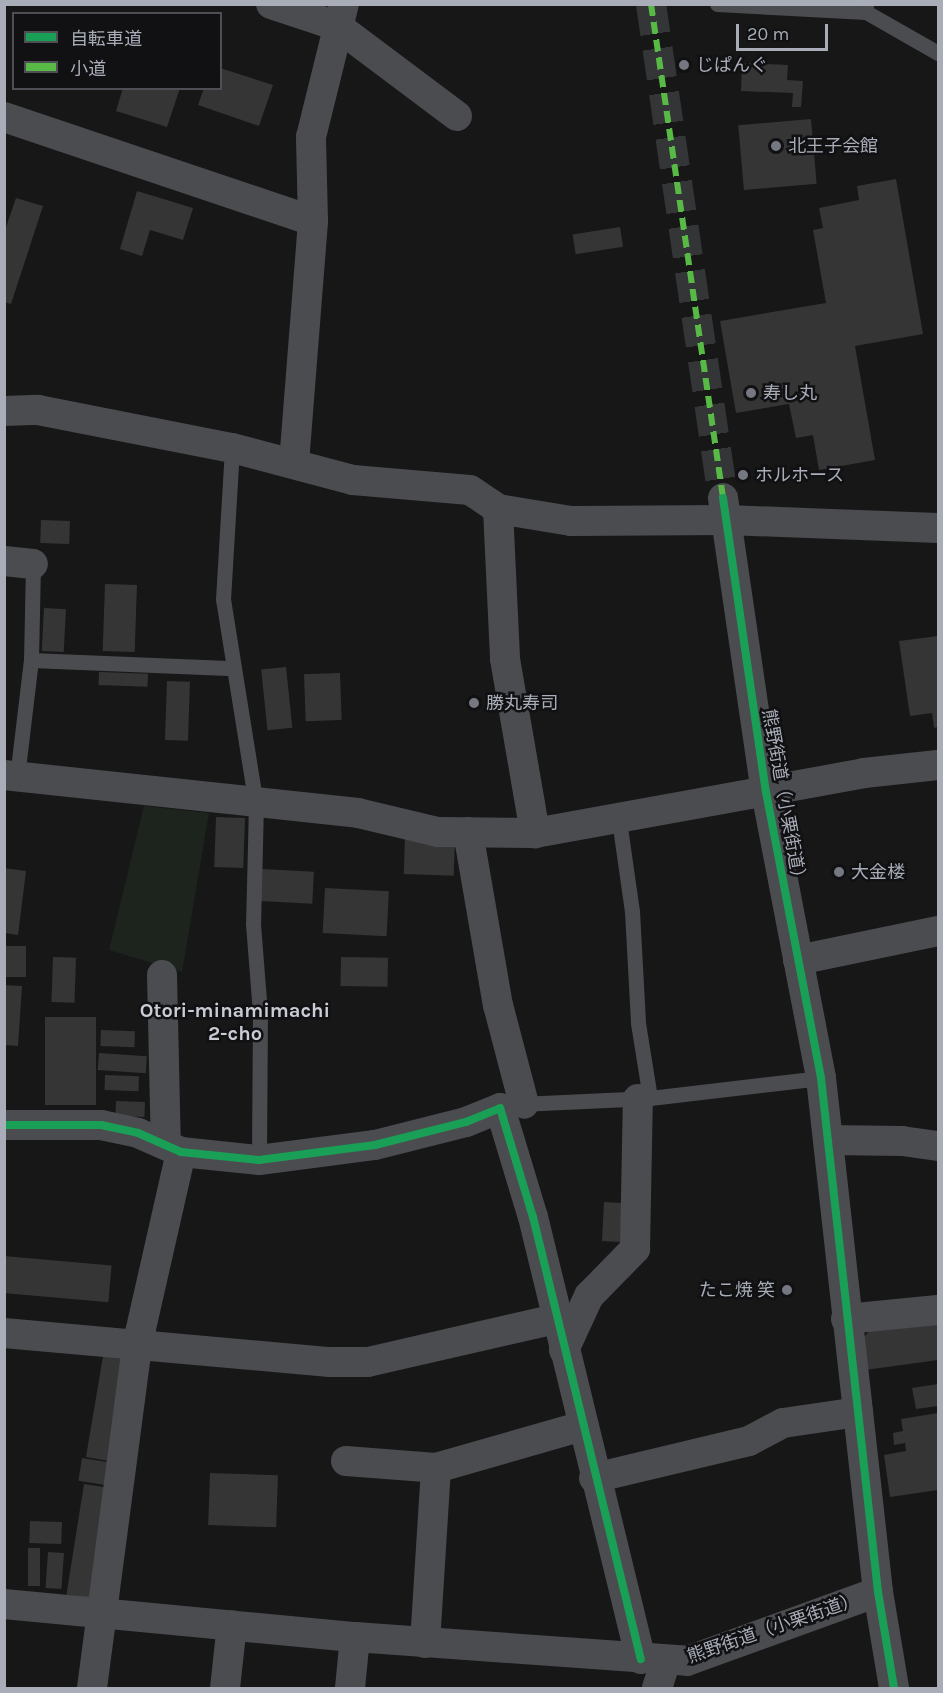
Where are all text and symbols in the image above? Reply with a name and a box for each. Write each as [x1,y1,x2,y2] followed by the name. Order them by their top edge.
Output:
[12,12,222,90] legend
[739,12,830,50] scale bar
[747,23,789,45] text: 20 m
[70,28,142,50] text: 自転車道
[696,54,768,76] place label: じぱんぐ
[70,58,106,80] text: 小道
[677,58,691,72] marker: じぱんぐ
[788,135,878,157] place label: 北王子会館
[769,139,783,153] marker: 北王子会館
[763,382,817,404] place label: 寿し丸
[744,386,758,400] marker: 寿し丸
[755,464,845,486] place label: ホルホース
[736,468,750,482] marker: ホルホース
[486,692,558,714] place label: 勝丸寿司
[467,696,481,710] marker: 勝丸寿司
[758,707,810,889] street label: 熊野街道（小栗街道）
[851,861,905,883] place label: 大金楼
[832,865,846,879] marker: 大金楼
[140,998,330,1045] district label: Otori-minamimachi 2-cho
[699,1279,775,1301] place label: たこ焼 笑
[780,1283,794,1297] marker: たこ焼 笑
[684,1588,862,1668] street label: 熊野街道（小栗街道）

